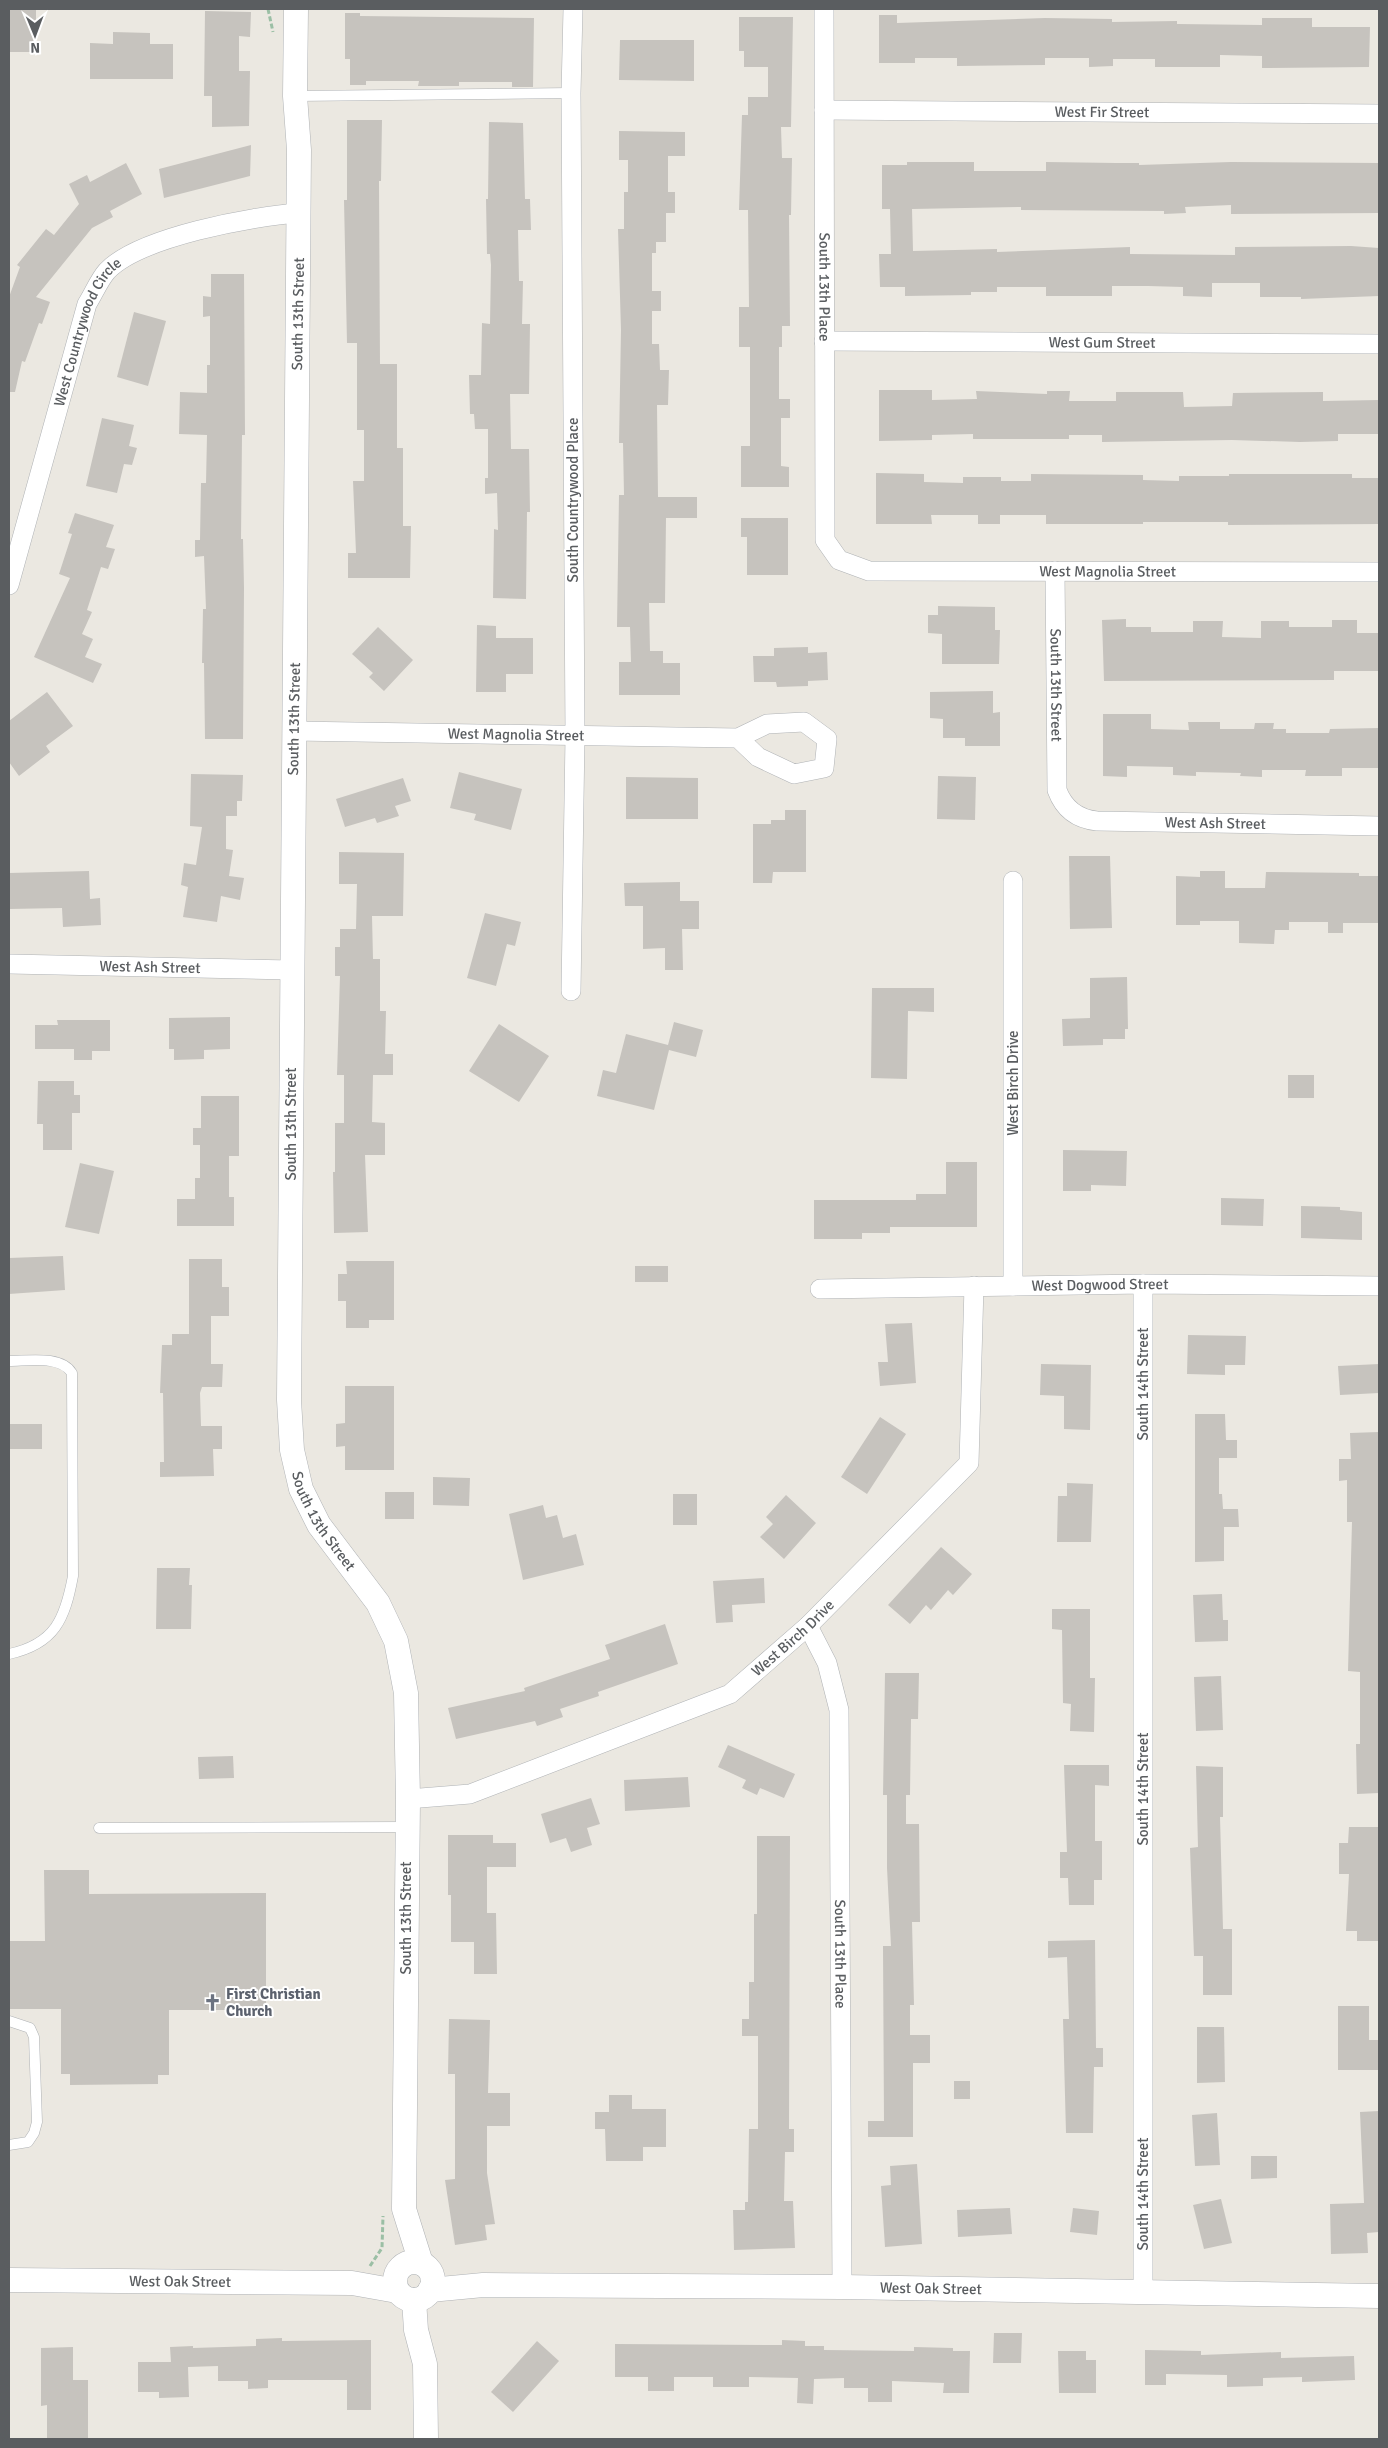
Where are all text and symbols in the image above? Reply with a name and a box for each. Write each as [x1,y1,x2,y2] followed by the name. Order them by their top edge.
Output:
[10,10,60,60] north arrow
[30,39,40,56] text: N
[1055,103,1149,121] street label: West Fir Street
[815,232,834,342] street label: South 13th Place
[50,253,125,409] street label: West Countrywood Circle
[288,257,308,371] street label: South 13th Street
[1048,333,1156,352] street label: West Gum Street
[564,418,582,582] street label: South Countrywood Place
[1039,562,1176,581] street label: West Magnolia Street
[1047,628,1066,742] street label: South 13th Street
[284,662,304,776] street label: South 13th Street
[447,724,585,745] street label: West Magnolia Street
[1164,813,1266,833] street label: West Ash Street
[99,957,201,977] street label: West Ash Street
[1004,1030,1022,1136] street label: West Birch Drive
[282,1067,300,1181] street label: South 13th Street
[1031,1275,1169,1295] street label: West Dogwood Street
[1134,1327,1152,1441] street label: South 14th Street
[288,1470,359,1574] street label: South 13th Street
[748,1596,838,1680] street label: West Birch Drive
[1134,1732,1152,1846] street label: South 14th Street
[397,1861,415,1975] street label: South 13th Street
[831,1899,850,2008] street label: South 13th Place
[226,1985,321,2020] place label: First Christian Church
[202,1993,222,2013] church icon: First Christian Church
[1134,2137,1152,2251] street label: South 14th Street
[129,2272,231,2291] street label: West Oak Street
[880,2279,982,2298] street label: West Oak Street

